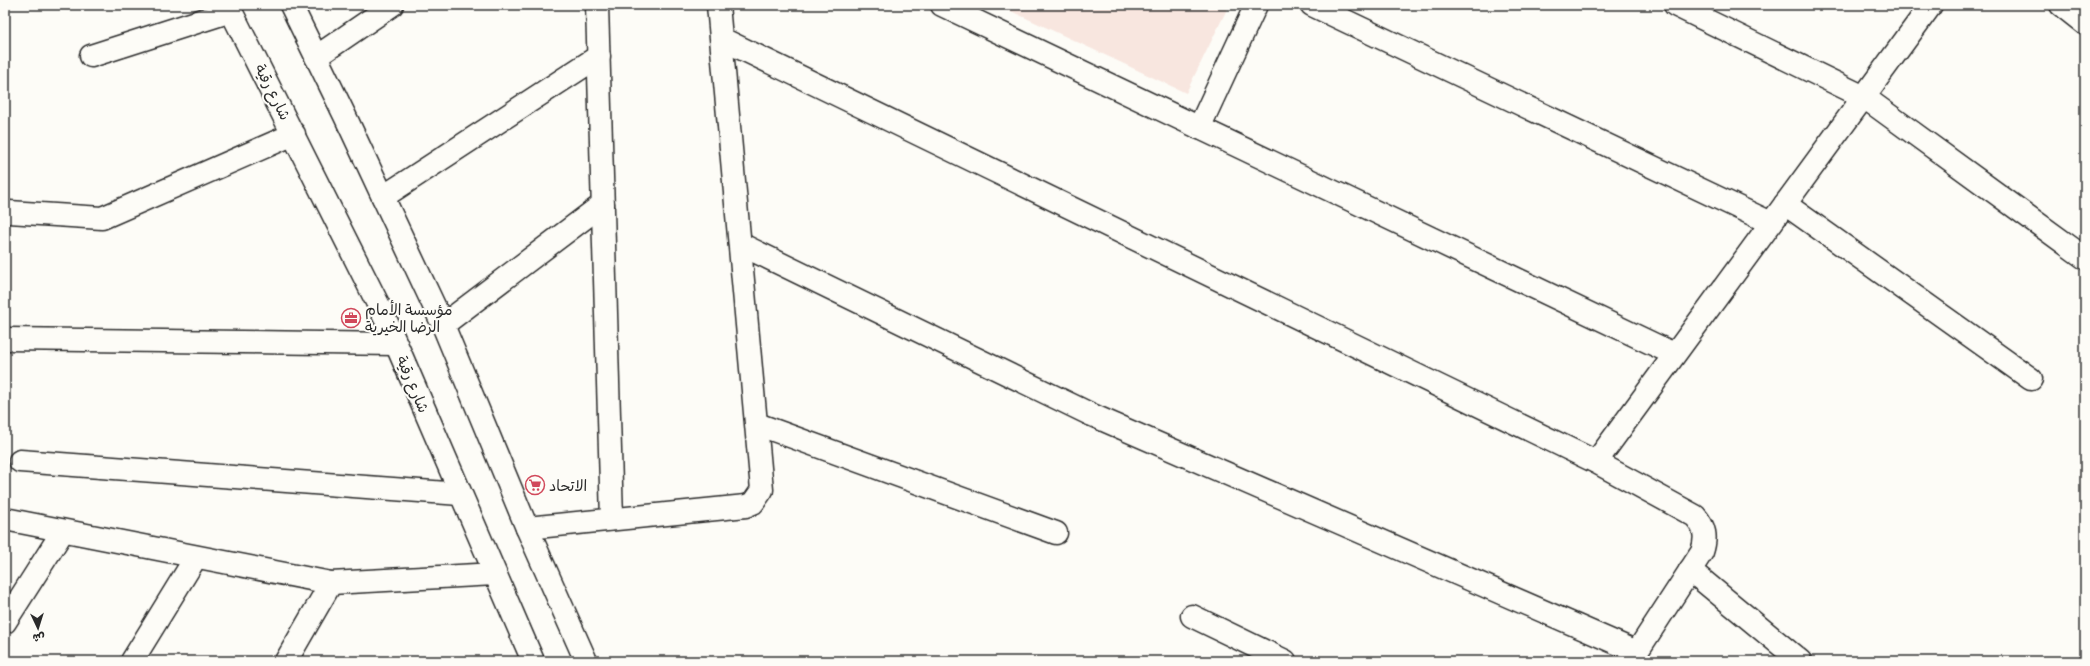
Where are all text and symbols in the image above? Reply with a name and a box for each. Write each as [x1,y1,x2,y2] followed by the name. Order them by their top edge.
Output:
[250,60,296,124] street label: شارع رقية
[365,299,452,337] place label: مؤسسة الأمام الرضا الخيرية
[340,307,362,329] office icon: مؤسسة الأمام الرضا الخيرية
[392,352,434,416] street label: شارع رقية
[524,474,546,496] supermarket icon: الاتحاد
[549,475,587,496] place label: الاتحاد
[18,608,58,648] north arrow
[32,631,45,645] text: ش

